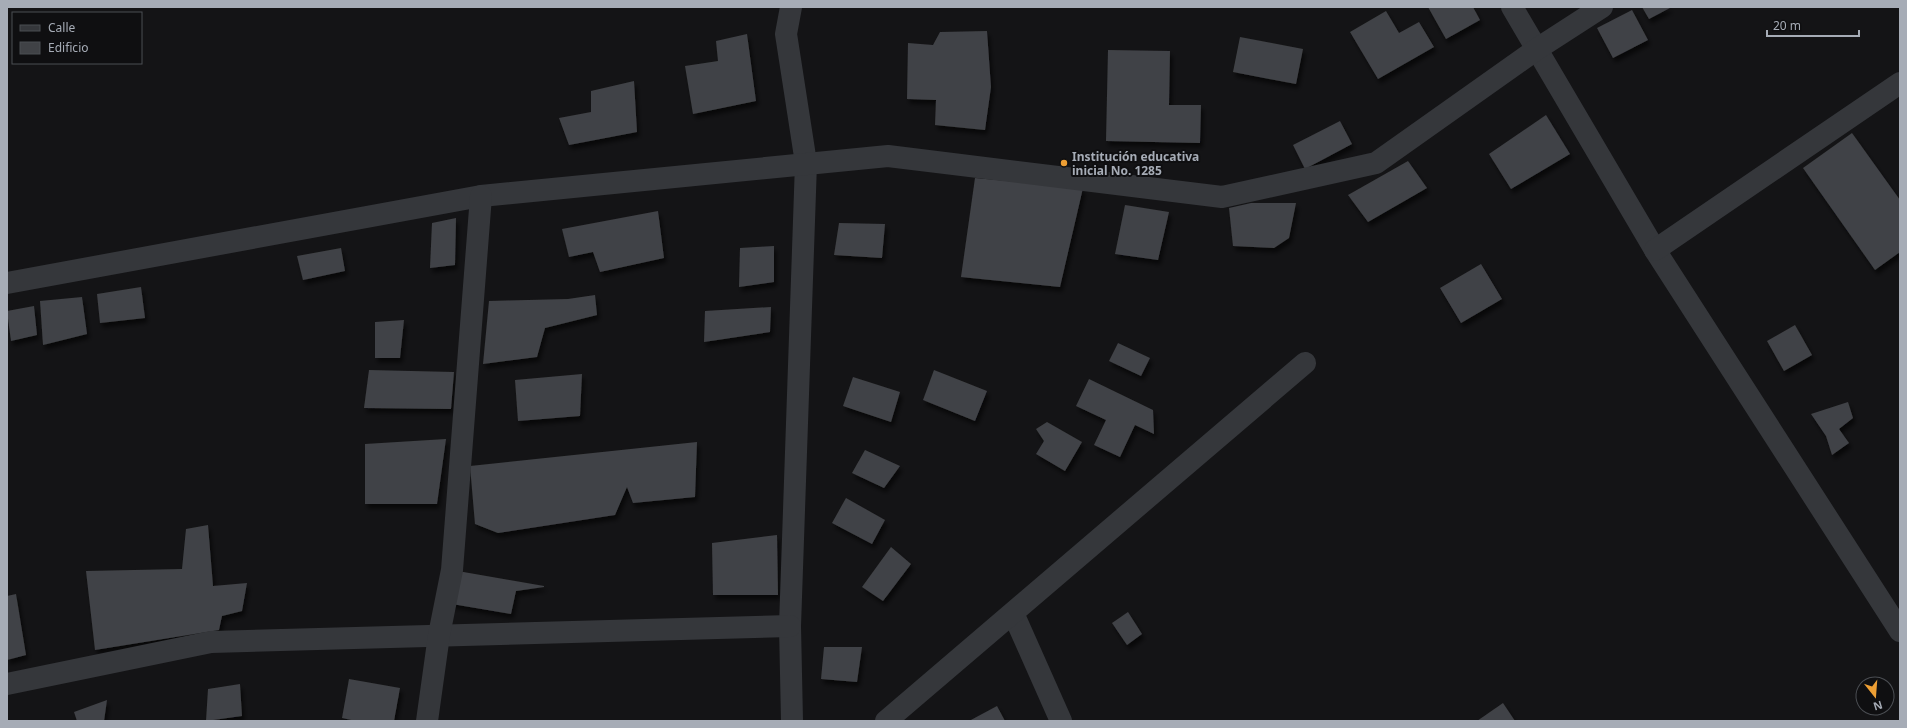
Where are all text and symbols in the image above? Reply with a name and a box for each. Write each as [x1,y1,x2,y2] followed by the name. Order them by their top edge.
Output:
[12,12,142,64] legend
[1767,12,1859,38] scale bar
[1773,17,1801,34] text: 20 m
[48,19,76,36] text: Calle
[48,39,89,56] text: Edificio
[1072,148,1199,179] place label: Institución educativa inicial No. 1285
[1059,158,1069,168] marker: Institución educativa inicial No. 1285
[1855,676,1895,716] north arrow
[1872,698,1885,715] text: N

